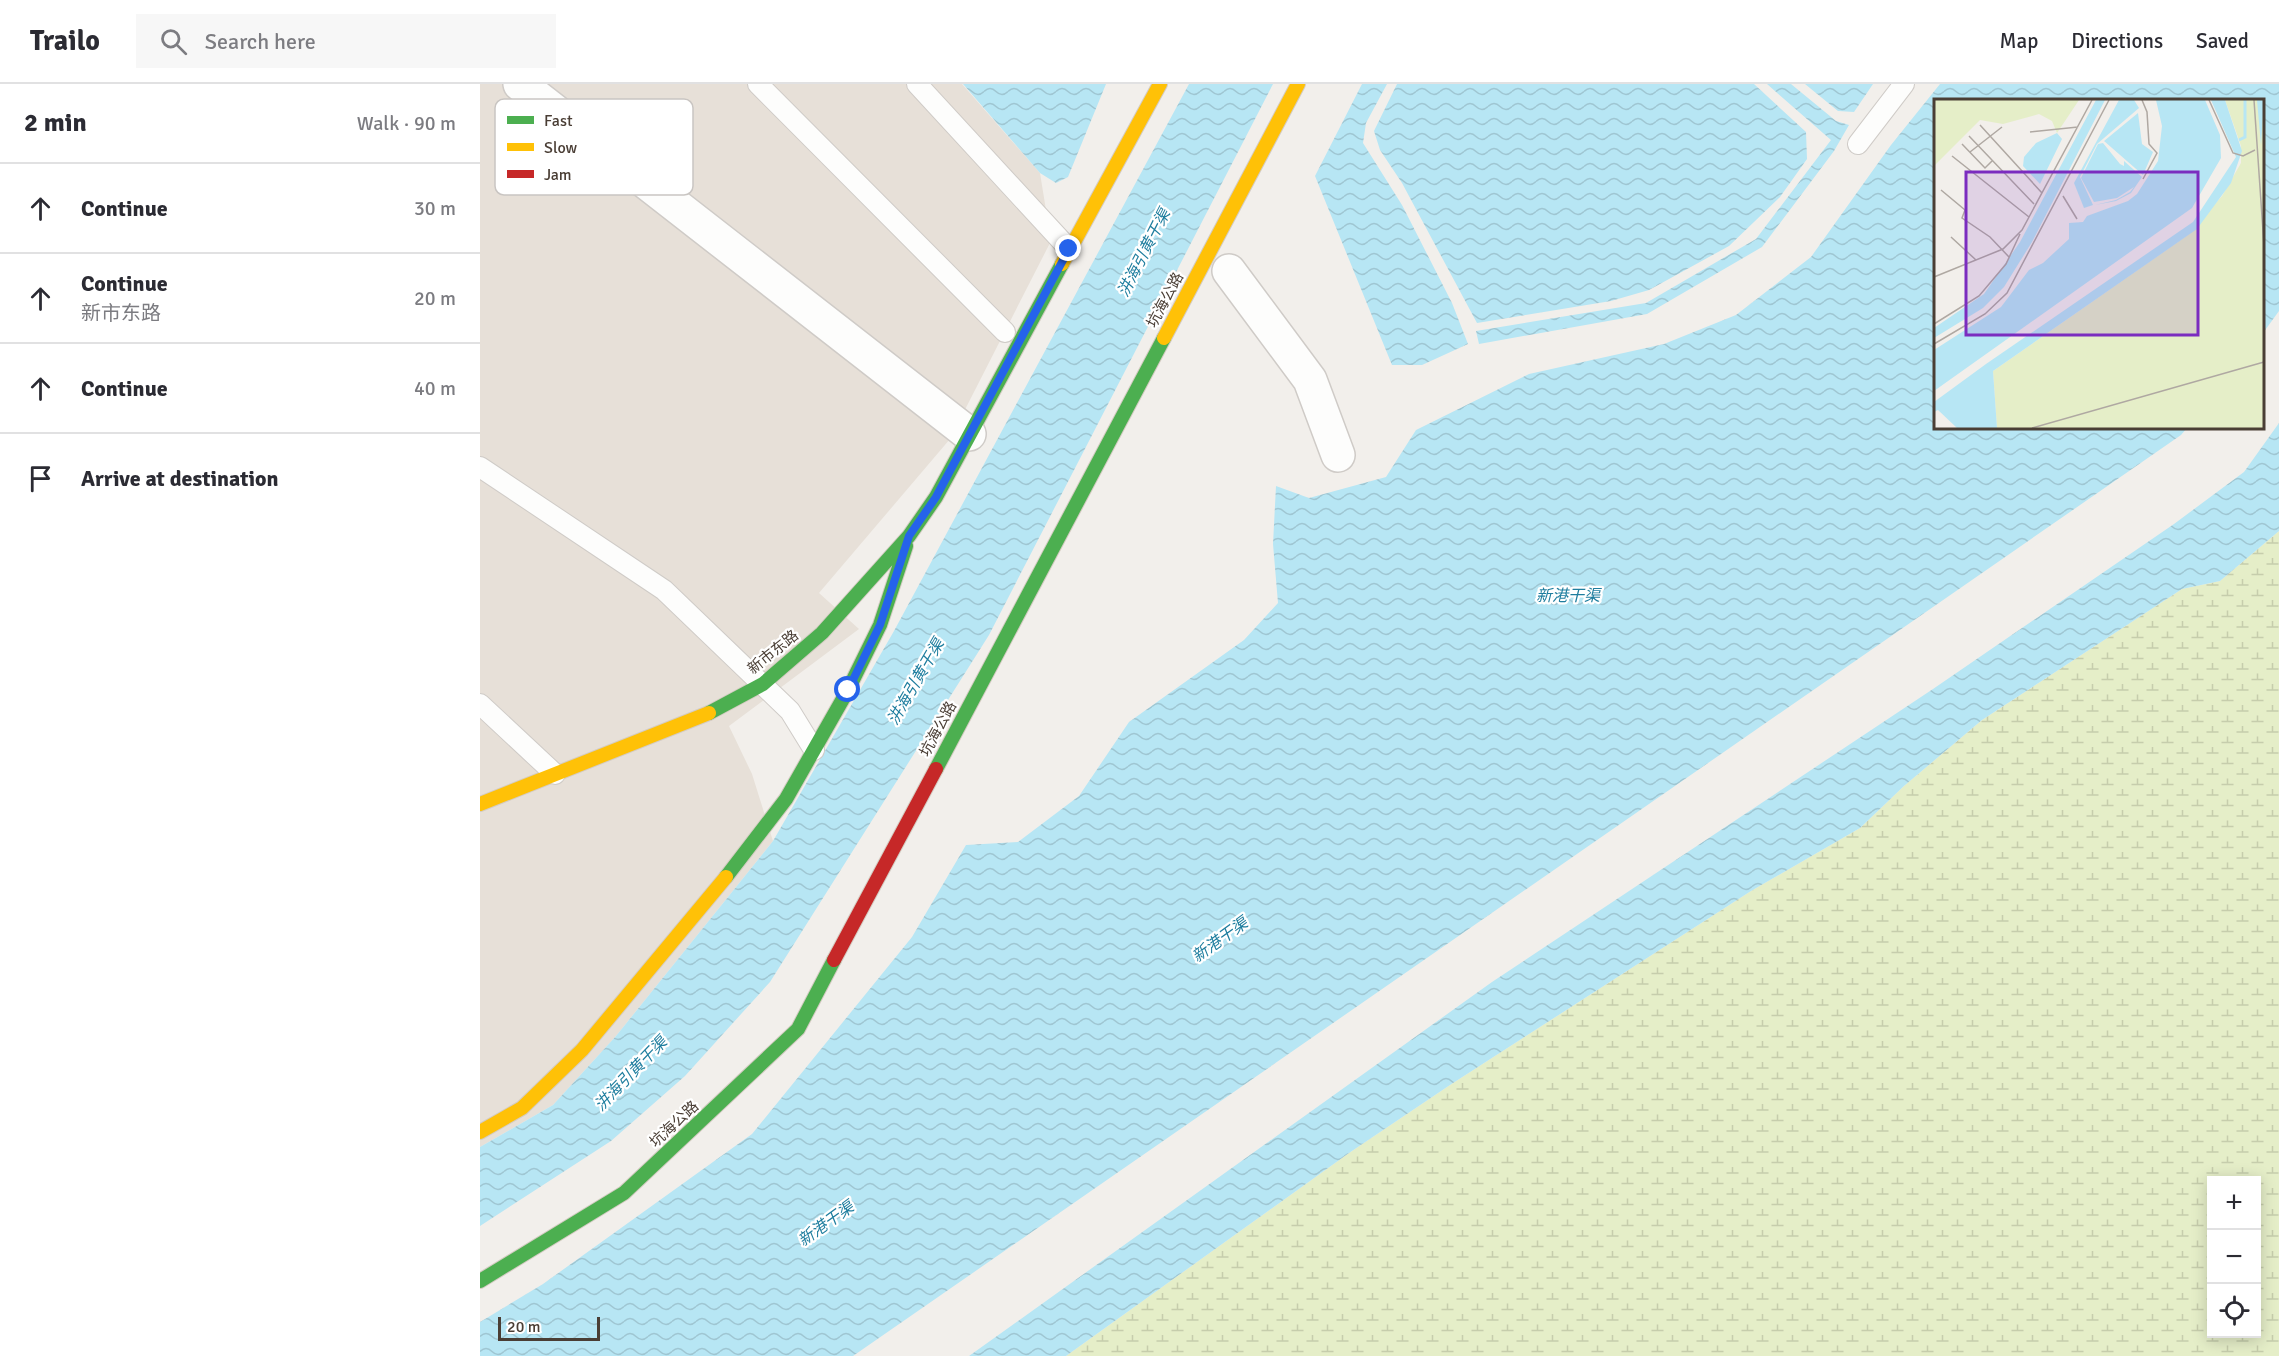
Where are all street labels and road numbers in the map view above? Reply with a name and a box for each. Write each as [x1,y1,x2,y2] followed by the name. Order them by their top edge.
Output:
[1143,269,1187,331] street label: 坑海公路
[744,626,802,678] street label: 新市东路
[916,698,960,760] street label: 坑海公路
[646,1097,702,1151] street label: 坑海公路

